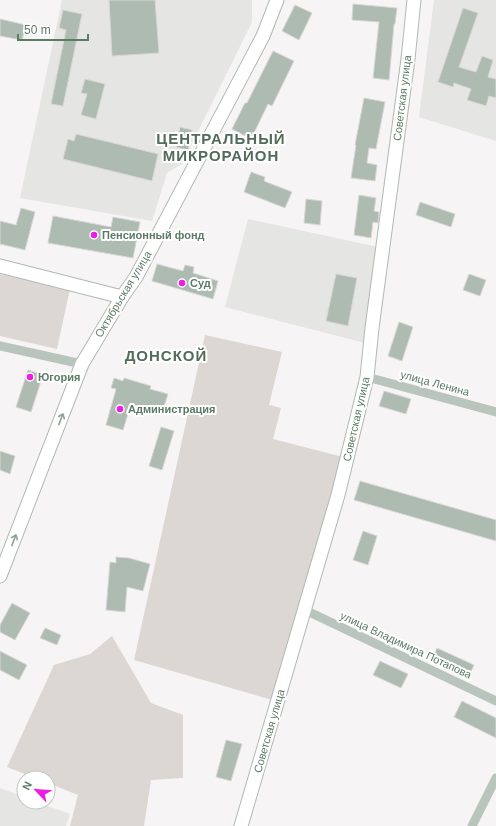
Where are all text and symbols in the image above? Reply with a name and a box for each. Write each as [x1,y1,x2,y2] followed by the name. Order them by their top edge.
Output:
[18,16,88,42] scale bar
[24,23,51,37] text: 50 m
[391,54,413,142] street label: Советская улица
[156,130,286,164] district label: ЦЕНТРАЛЬНЫЙ МИКРОРАЙОН
[102,229,205,241] place label: Пенсионный фонд
[89,230,99,240] marker: Пенсионный фонд
[92,248,154,339] street label: Октябрьская улица
[190,277,211,289] place label: Суд
[177,278,187,288] marker: Суд
[125,347,207,364] district label: ДОНСКОЙ
[399,368,472,398] street label: улица Ленина
[38,371,80,383] place label: Югория
[25,372,35,382] marker: Югория
[340,375,372,462] street label: Советская улица
[128,403,216,415] place label: Администрация
[115,404,125,414] marker: Администрация
[58,413,65,425] one-way arrow
[11,535,19,547] one-way arrow
[338,609,474,681] street label: улица Владимира Потапова
[251,687,287,774] street label: Советская улица
[16,770,56,810] north arrow
[20,779,34,792] text: N

